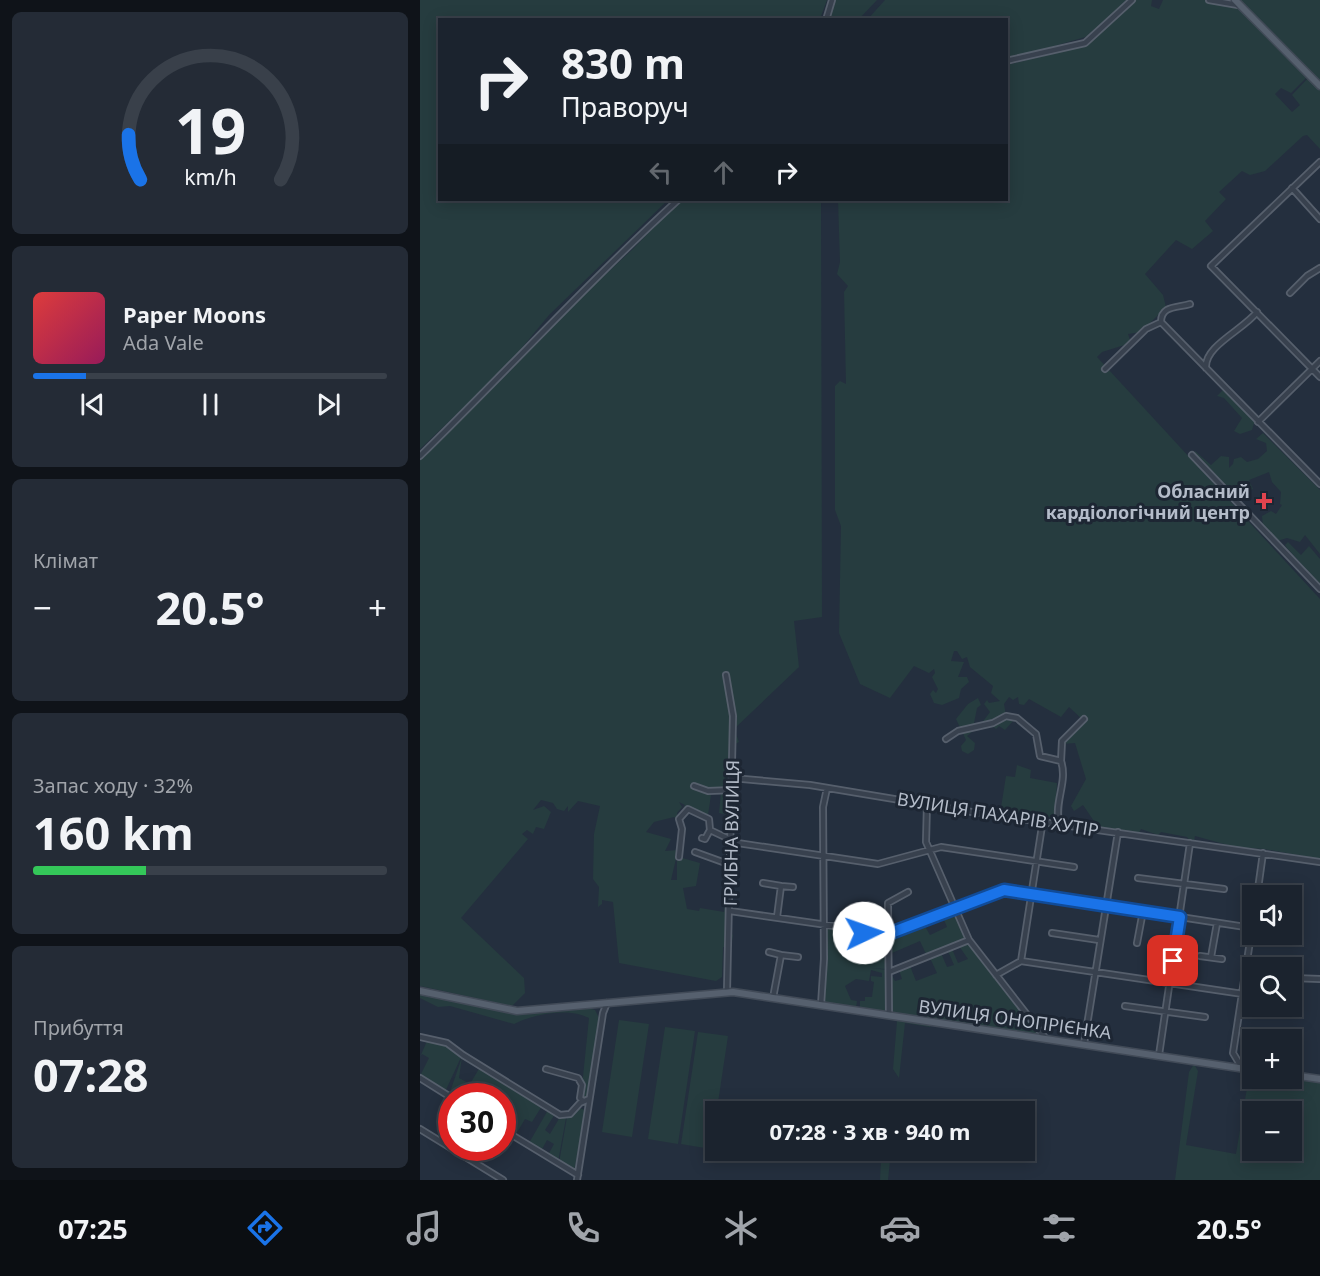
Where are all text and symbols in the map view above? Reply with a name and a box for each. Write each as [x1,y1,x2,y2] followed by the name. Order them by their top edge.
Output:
[561,34,685,91] text: 830 m
[462,42,540,120] icon: right
[174,87,246,172] text: 19
[561,88,689,125] text: Праворуч
[644,156,677,189] icon: left
[707,156,740,189] icon: ahead
[770,156,803,189] icon: right
[184,162,236,191] text: km/h
[123,299,266,329] text: Paper Moons
[123,329,204,356] text: Ada Vale
[76,388,109,421] icon: previous
[194,388,227,421] icon: pause
[312,388,345,421] icon: next
[1046,479,1250,524] place label: Обласний кардіологічний центр
[1255,492,1273,510] marker: Обласний кардіологічний центр
[33,547,98,574] text: Клімат
[156,577,264,638] text: 20.5°
[33,585,52,630] text: −
[368,585,387,630] text: +
[718,760,744,906] street label: ГРИБНА ВУЛИЦЯ
[33,772,193,799] text: Запас ходу · 32%
[896,786,1100,842] street label: ВУЛИЦЯ ПАХАРІВ ХУТІР
[33,802,194,863] text: 160 km
[1242,885,1302,1161] map controls
[1242,885,1302,945] button: sound
[832,901,896,965] position arrow
[1147,935,1198,986] pin
[1156,944,1189,977] icon: arrive
[1242,957,1302,1017] button: search
[917,994,1113,1044] street label: ВУЛИЦЯ ОНОПРІЄНКА
[33,1014,124,1041] text: Прибуття
[1242,1029,1302,1089] button: +
[33,1044,149,1105] text: 07:28
[438,1083,516,1161] speed limit sign: 30
[1242,1101,1302,1161] button: −
[770,1116,970,1146] text: 07:28 · 3 хв · 940 m
[244,1207,286,1249] icon: directions
[403,1207,445,1249] icon: music
[562,1207,604,1249] icon: phone
[720,1207,762,1249] icon: climate
[879,1207,921,1249] icon: car
[1038,1207,1080,1249] icon: filters
[58,1210,128,1247] text: 07:25
[1196,1210,1262,1247] text: 20.5°

